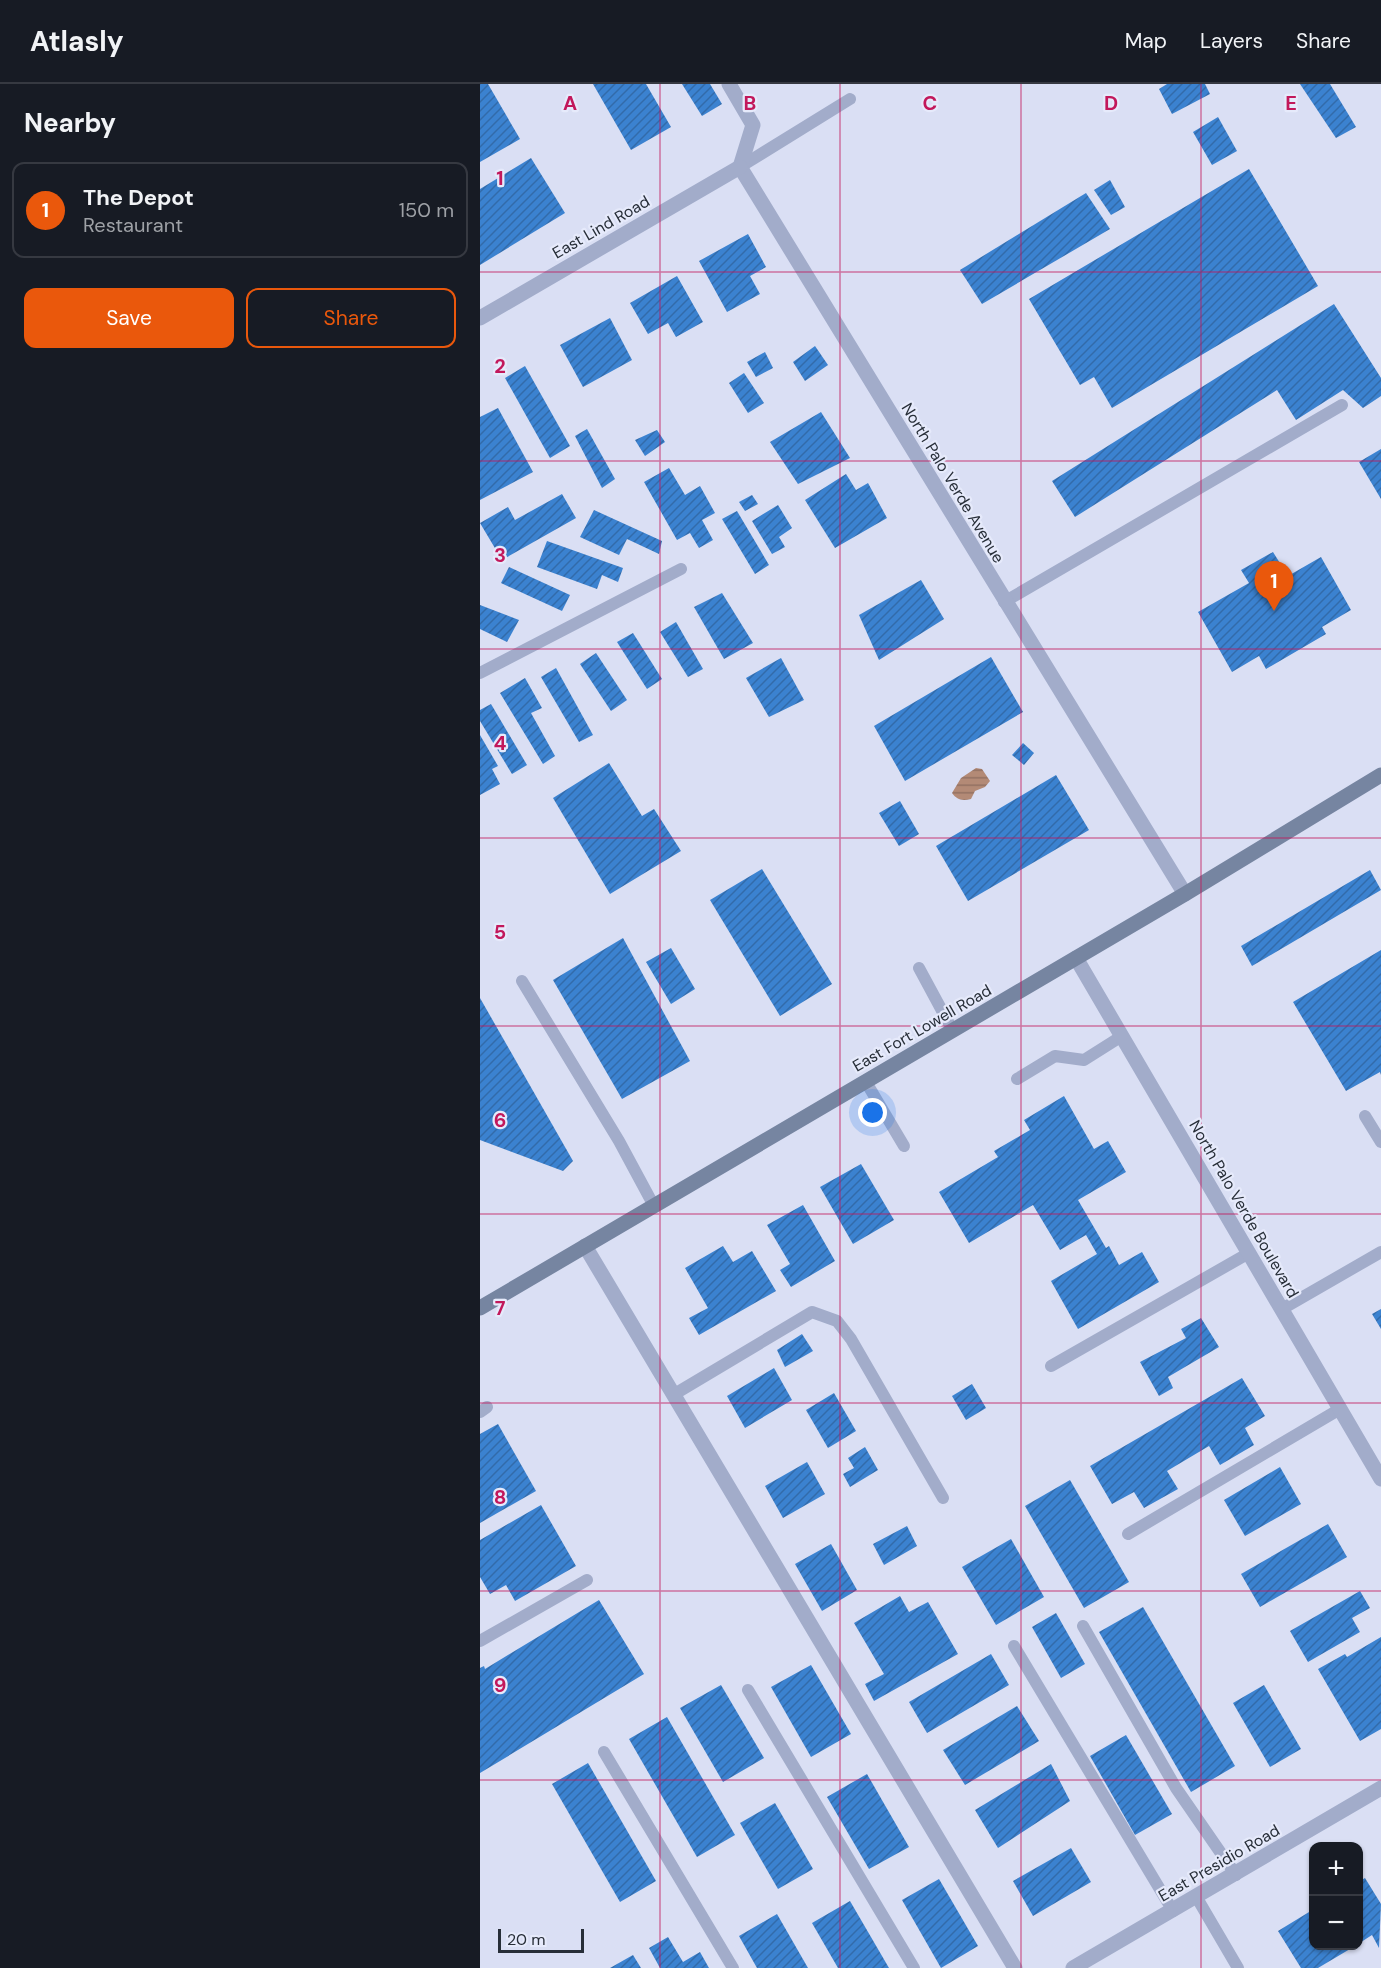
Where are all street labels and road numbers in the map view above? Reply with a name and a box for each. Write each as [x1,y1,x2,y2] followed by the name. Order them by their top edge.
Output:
[549,191,653,263] street label: East Lind Road
[897,399,1009,567] street label: North Palo Verde Avenue
[849,980,995,1076] street label: East Fort Lowell Road
[1184,1116,1304,1302] street label: North Palo Verde Boulevard
[1155,1820,1283,1906] street label: East Presidio Road

